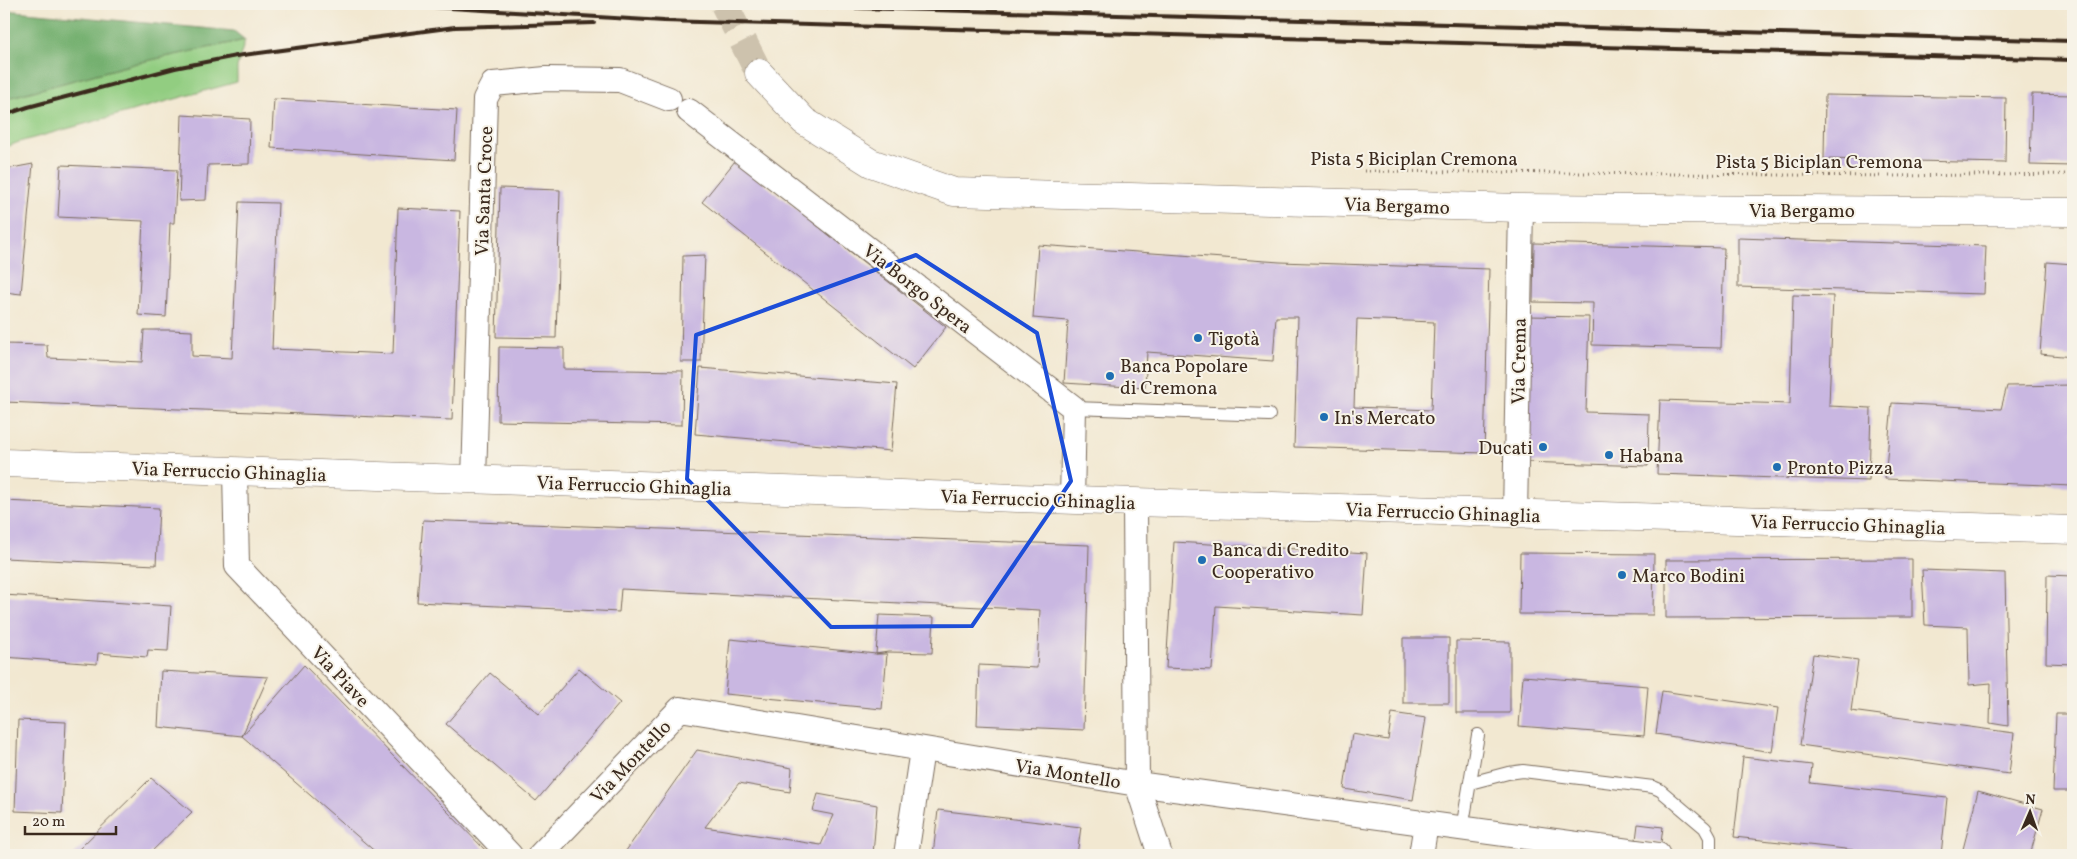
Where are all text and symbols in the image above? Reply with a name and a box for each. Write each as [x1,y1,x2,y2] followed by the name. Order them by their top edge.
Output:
[470,126,500,257] street label: Via Santa Croce
[1310,147,1518,173] street label: Pista 5 Biciplan Cremona
[1715,150,1923,176] street label: Pista 5 Biciplan Cremona
[1344,192,1450,222] street label: Via Bergamo
[1749,199,1855,225] street label: Via Bergamo
[857,239,977,341] street label: Via Borgo Spera
[1506,317,1534,405] street label: Via Crema
[1208,327,1260,353] place label: Tigotà
[1192,332,1204,344] marker: Tigotà
[1120,354,1248,402] place label: Banca Popolare di Cremona
[1104,370,1116,382] marker: Banca Popolare di Cremona
[1334,406,1435,432] place label: In's Mercato
[1318,411,1330,423] marker: In's Mercato
[1478,436,1533,462] place label: Ducati
[1537,441,1549,453] marker: Ducati
[1619,444,1683,470] place label: Habana
[1603,449,1615,461] marker: Habana
[1787,456,1893,482] place label: Pronto Pizza
[131,457,327,489] street label: Via Ferruccio Ghinaglia
[1771,461,1783,473] marker: Pronto Pizza
[536,471,732,503] street label: Via Ferruccio Ghinaglia
[940,485,1136,517] street label: Via Ferruccio Ghinaglia
[1345,498,1541,530] street label: Via Ferruccio Ghinaglia
[1750,510,1946,542] street label: Via Ferruccio Ghinaglia
[1212,538,1349,586] place label: Banca di Credito Cooperativo
[1196,554,1208,566] marker: Banca di Credito Cooperativo
[1632,564,1745,590] place label: Marco Bodini
[1616,569,1628,581] marker: Marco Bodini
[304,641,375,714] street label: Via Piave
[585,715,678,810] street label: Via Montello
[1013,754,1122,796] street label: Via Montello
[2004,786,2054,836] north arrow
[2025,791,2036,810] text: N
[25,804,116,836] scale bar
[32,812,65,833] text: 20 m

